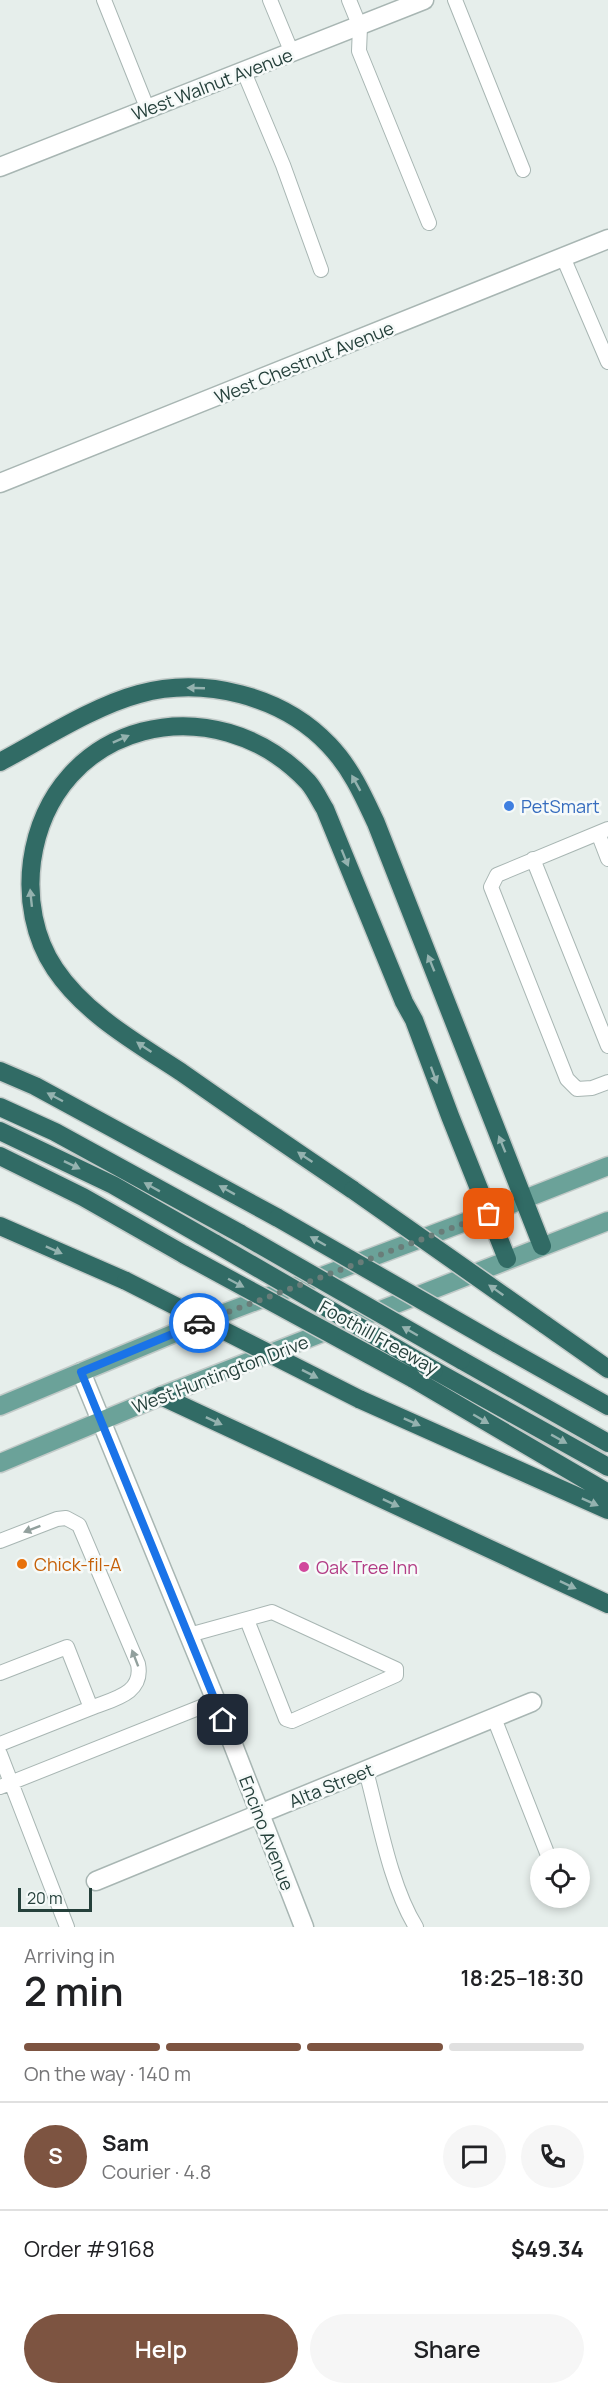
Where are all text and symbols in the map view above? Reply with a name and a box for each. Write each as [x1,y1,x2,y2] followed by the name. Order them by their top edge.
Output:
[128,42,296,126] street label: West Walnut Avenue
[211,315,397,409] street label: West Chestnut Avenue
[187,684,206,693] one-way arrow
[113,734,131,744] one-way arrow
[351,775,362,791] one-way arrow
[521,794,600,818] place label: PetSmart
[502,799,516,813] marker: PetSmart
[341,849,350,867] one-way arrow
[26,888,36,907] one-way arrow
[426,954,435,972] one-way arrow
[136,1041,152,1053] one-way arrow
[430,1066,440,1084] one-way arrow
[47,1092,64,1102] one-way arrow
[497,1135,507,1153] one-way arrow
[297,1151,313,1163] one-way arrow
[63,1161,80,1170] one-way arrow
[143,1182,160,1192] one-way arrow
[218,1185,235,1195] one-way arrow
[463,1188,514,1239] pin
[472,1197,505,1230] icon: bag
[310,1235,326,1246] one-way arrow
[45,1245,62,1254] one-way arrow
[228,1278,245,1288] one-way arrow
[488,1284,504,1296] one-way arrow
[169,1293,229,1353] courier
[315,1294,443,1380] street label: Foothill Freeway
[183,1307,216,1340] icon: car
[401,1326,418,1336] one-way arrow
[128,1329,312,1419] street label: West Huntington Drive
[301,1369,318,1379] one-way arrow
[473,1413,489,1424] one-way arrow
[206,1416,223,1425] one-way arrow
[404,1418,421,1427] one-way arrow
[551,1434,568,1444] one-way arrow
[582,1497,600,1507] one-way arrow
[383,1499,400,1508] one-way arrow
[23,1524,41,1534] one-way arrow
[34,1552,122,1576] place label: Chick-fil-A
[316,1555,418,1579] place label: Oak Tree Inn
[15,1557,29,1571] marker: Chick-fil-A
[297,1560,311,1574] marker: Oak Tree Inn
[559,1581,576,1590] one-way arrow
[130,1649,139,1667] one-way arrow
[197,1694,248,1745] pin
[206,1703,239,1736] icon: home
[285,1757,377,1813] street label: Alta Street
[234,1772,300,1894] street label: Encino Avenue
[530,1848,590,1908] map controls
[530,1848,590,1908] button: locate
[18,1885,92,1912] scale bar
[27,1887,63,1909] text: 20 m
[24,1942,115,1969] text: Arriving in
[460,1963,584,1993] text: 18:25–18:30
[24,1964,123,2018] text: 2 min
[24,2060,191,2087] text: On the way · 140 m
[443,2125,506,2188] button: chat
[521,2125,584,2188] button: phone
[102,2128,149,2158] text: Sam
[48,2141,63,2171] text: S
[102,2158,211,2185] text: Courier · 4.8
[24,2234,155,2264] text: Order #9168
[511,2234,584,2264] text: $49.34
[24,2314,298,2383] button: Help
[310,2314,584,2383] button: Share

